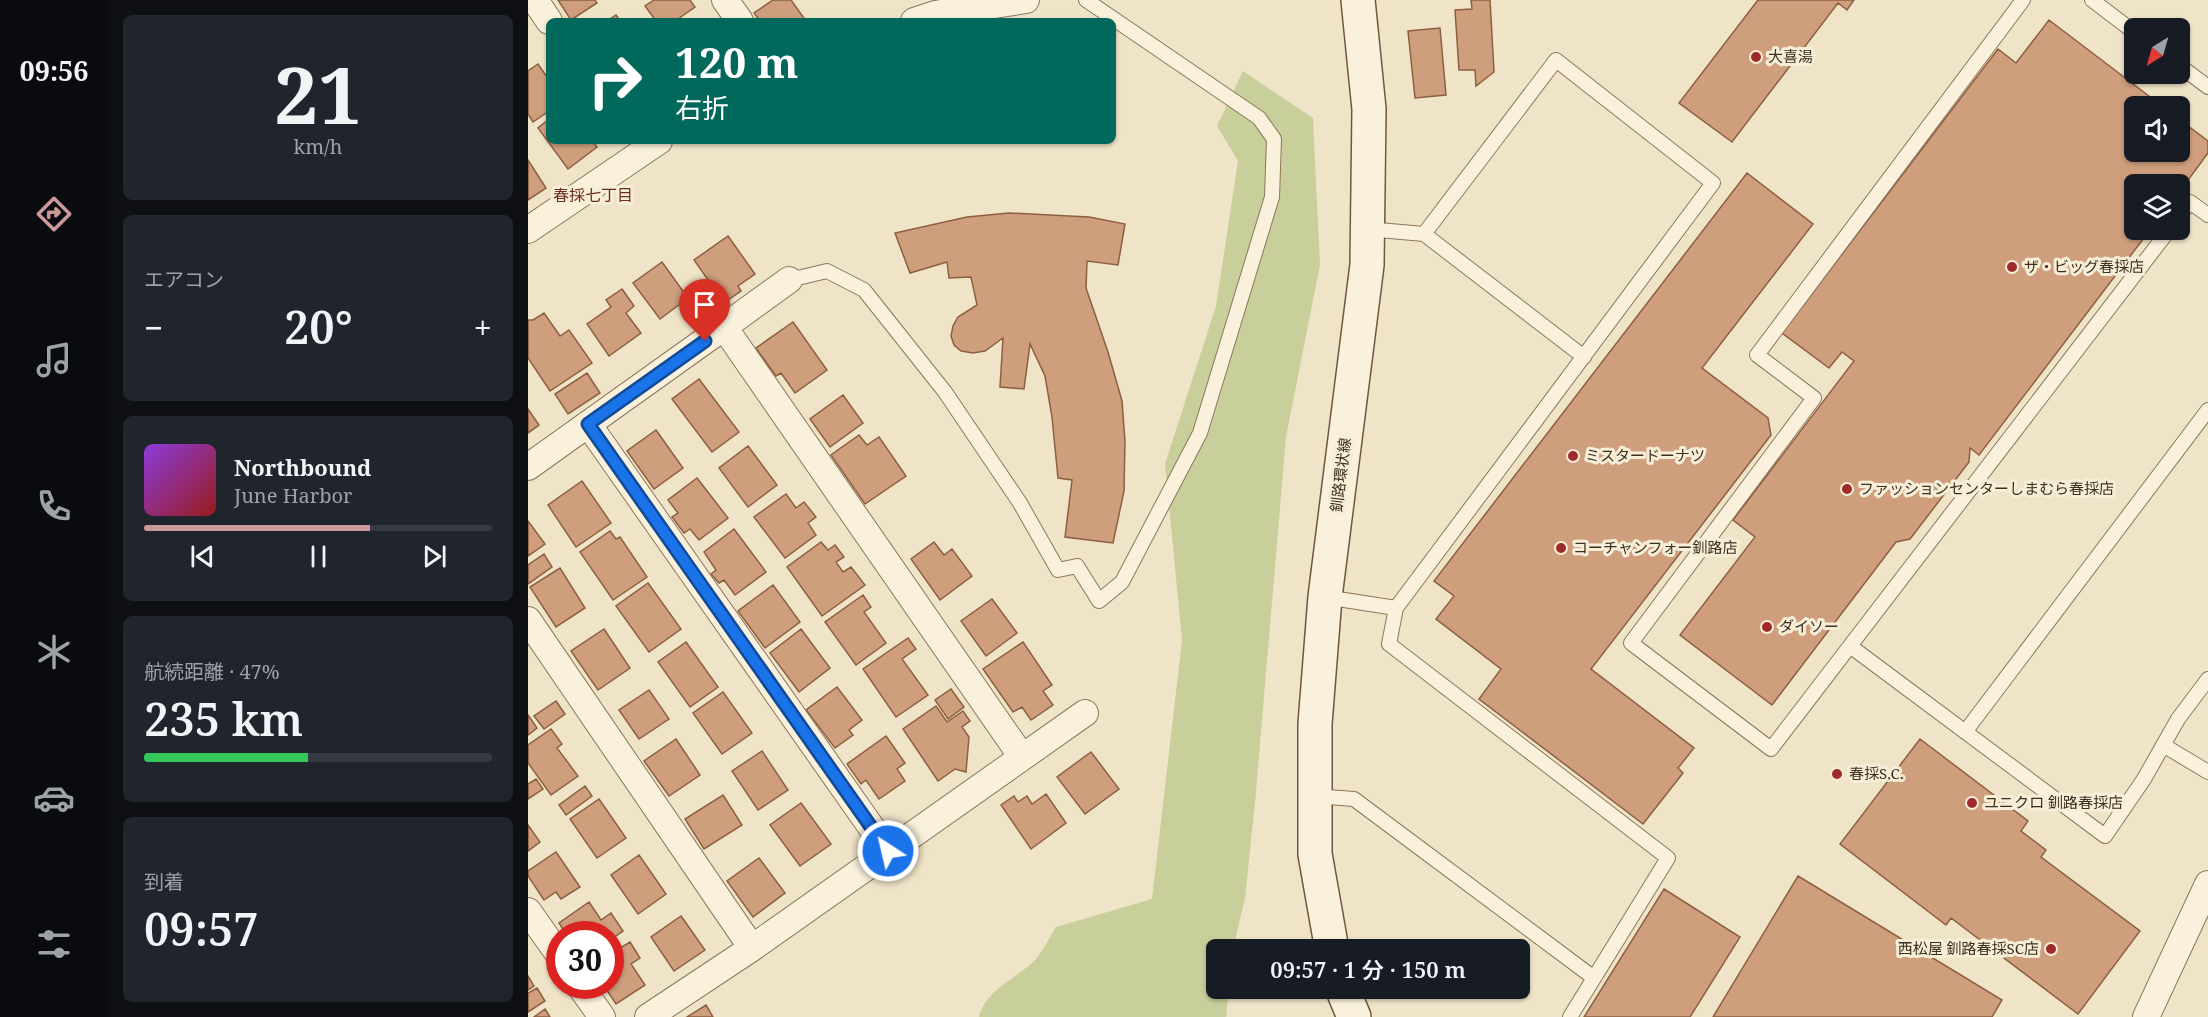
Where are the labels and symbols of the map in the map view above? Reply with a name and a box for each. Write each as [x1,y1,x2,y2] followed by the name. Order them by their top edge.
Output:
[2124,18,2190,84] north arrow
[1768,46,1813,66] place label: 大喜湯
[1749,50,1763,64] marker: 大喜湯
[553,184,633,206] district label: 春採七丁目
[2024,256,2144,276] place label: ザ・ビッグ春採店
[2005,260,2019,274] marker: ザ・ビッグ春採店
[679,279,730,341] pin
[1326,436,1355,513] street label: 釧路環状線
[1585,445,1705,465] place label: ミスタードーナツ
[1566,449,1580,463] marker: ミスタードーナツ
[1859,478,2114,498] place label: ファッションセンターしまむら春採店
[1840,482,1854,496] marker: ファッションセンターしまむら春採店
[1573,537,1737,557] place label: コーチャンフォー釧路店
[1554,541,1568,555] marker: コーチャンフォー釧路店
[1779,616,1839,636] place label: ダイソー
[1760,620,1774,634] marker: ダイソー
[1849,763,1904,783] place label: 春採S.C.
[1830,767,1844,781] marker: 春採S.C.
[1984,792,2123,812] place label: ユニクロ 釧路春採店
[1965,796,1979,810] marker: ユニクロ 釧路春採店
[856,819,920,883] position arrow
[546,921,624,999] speed limit sign: 30
[1898,938,2039,958] place label: 西松屋 釧路春採SC店
[2044,942,2058,956] marker: 西松屋 釧路春採SC店

